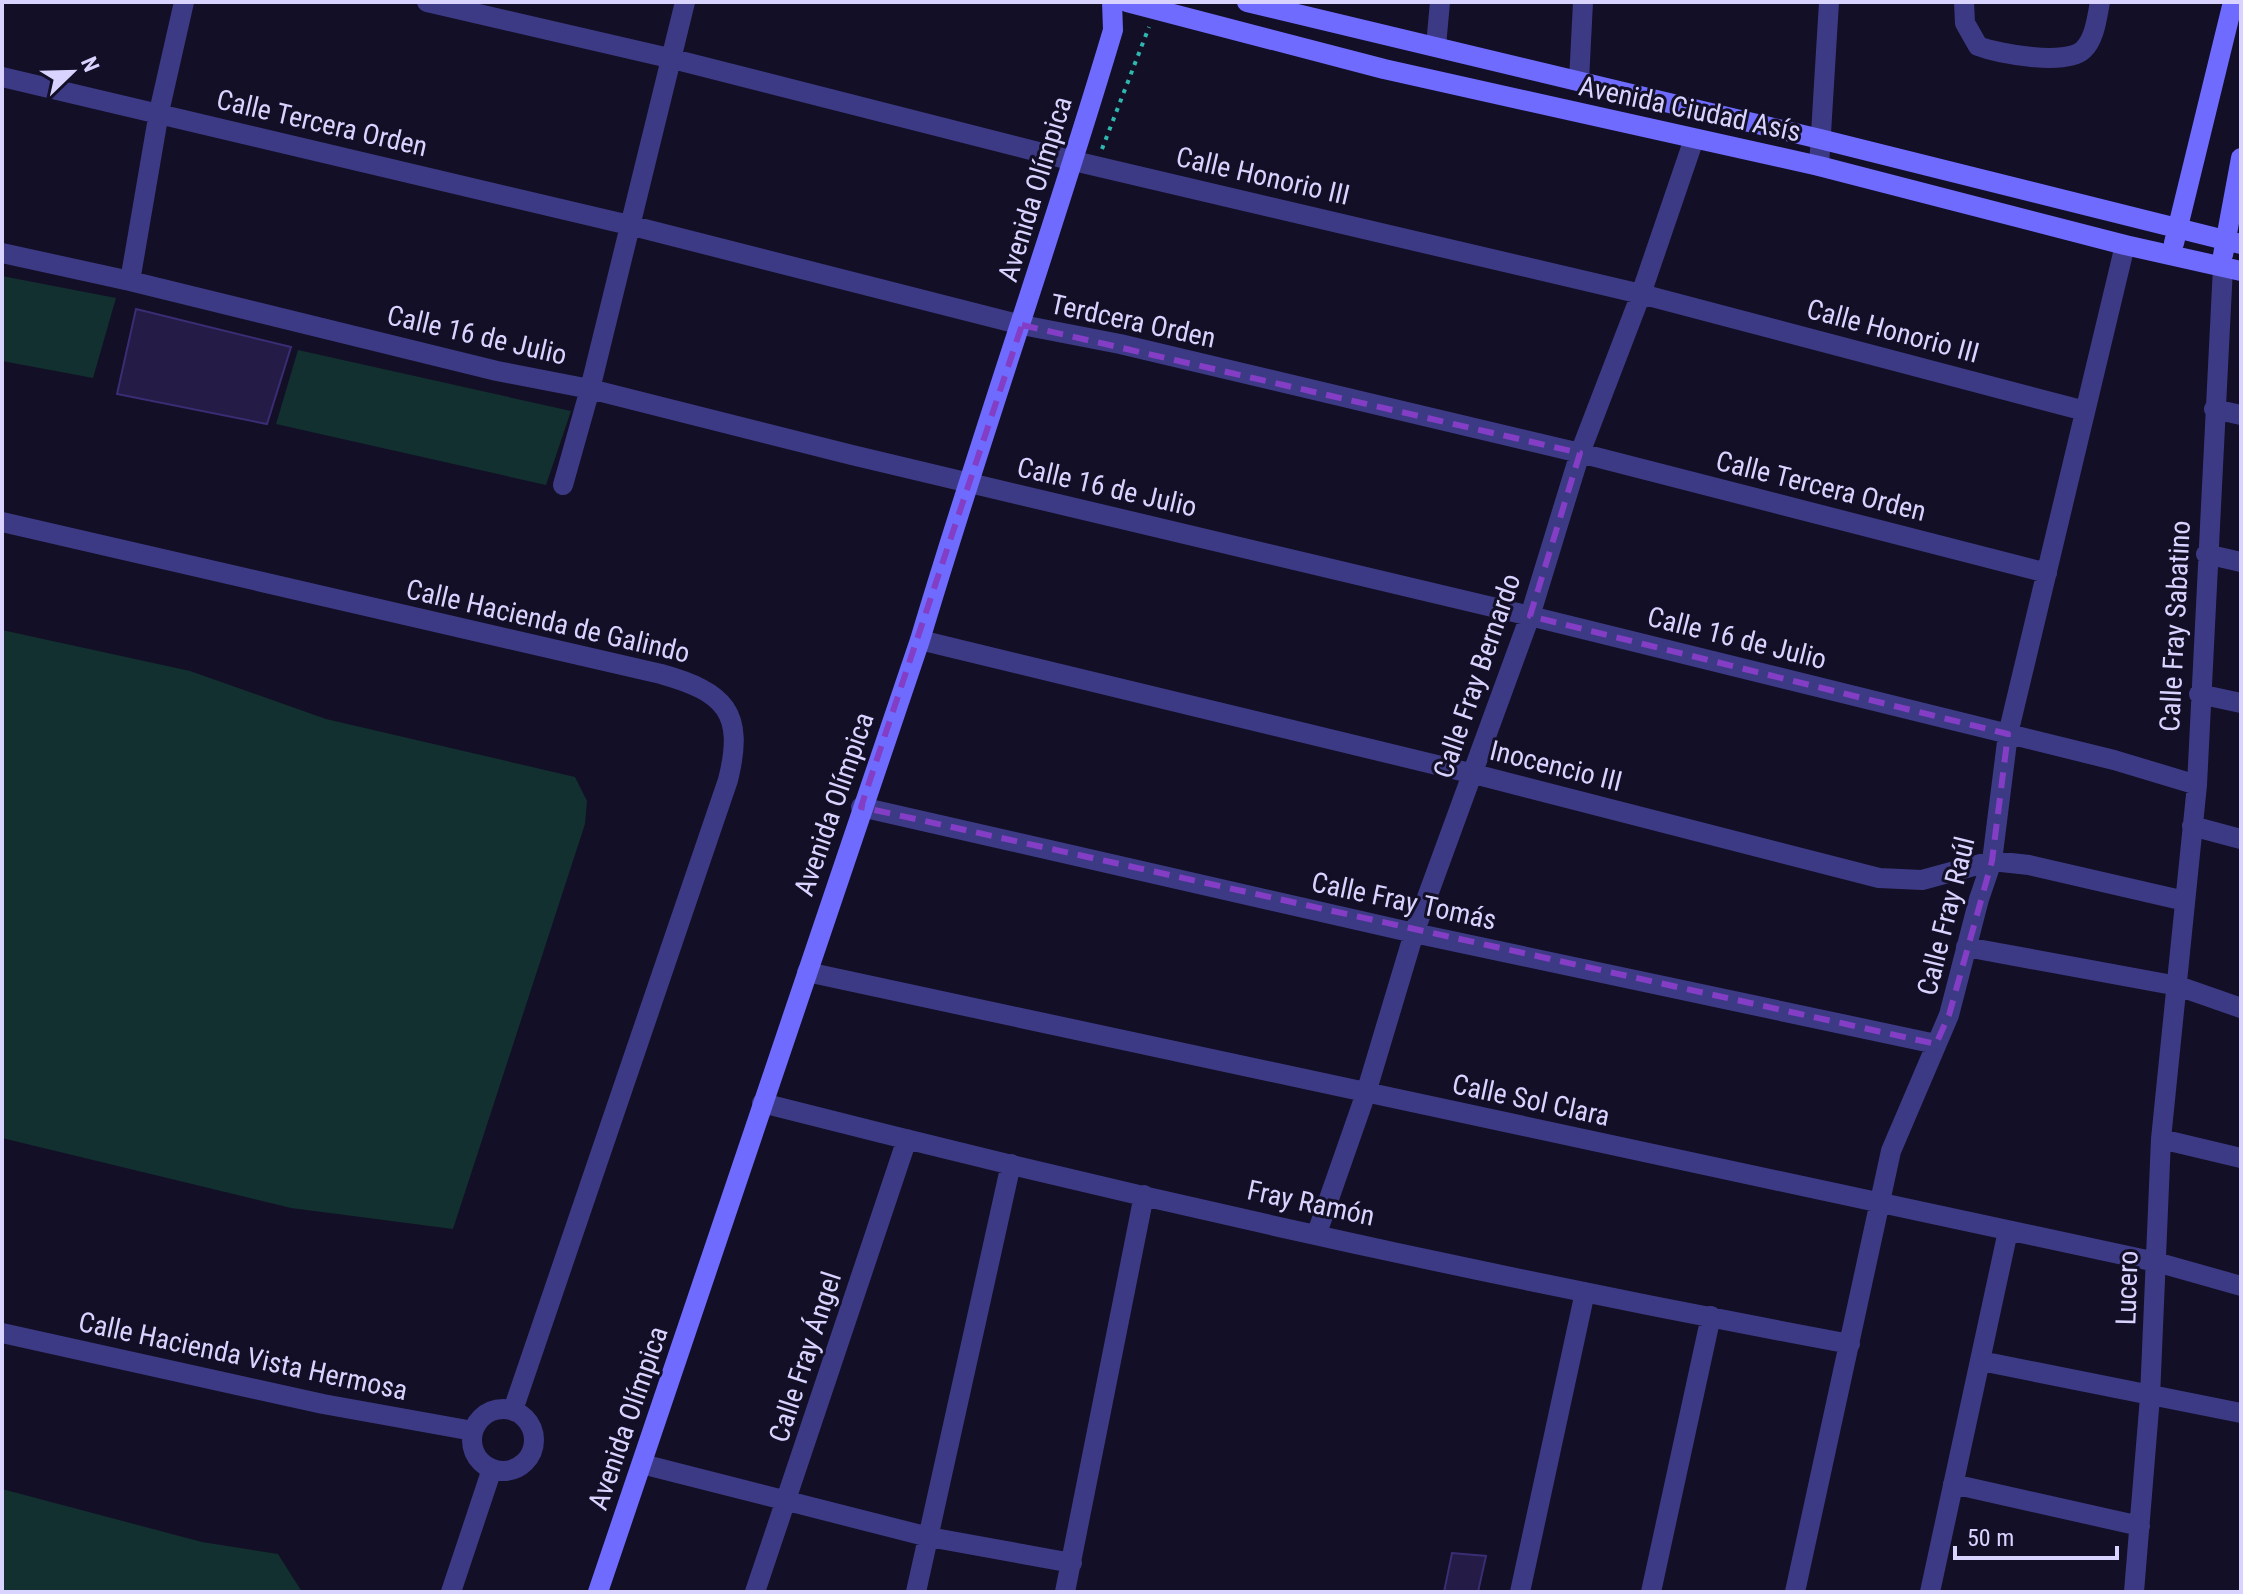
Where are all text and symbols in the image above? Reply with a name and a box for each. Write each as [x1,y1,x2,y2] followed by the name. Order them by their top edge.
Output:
[32,32,112,112] north arrow
[76,53,104,75] text: N
[1576,69,1804,149] street label: Avenida Ciudad Asís
[213,83,431,163] street label: Calle Tercera Orden
[991,93,1079,285] street label: Avenida Olímpica
[1173,140,1353,212] street label: Calle Honorio III
[1047,287,1219,355] street label: Terdcera Orden
[1803,292,1983,370] street label: Calle Honorio III
[384,298,570,372] street label: Calle 16 de Julio
[1713,444,1929,528] street label: Calle Tercera Orden
[1014,450,1200,524] street label: Calle 16 de Julio
[2153,520,2197,732] street label: Calle Fray Sabatino
[1427,569,1527,783] street label: Calle Fray Bernardo
[403,572,693,670] street label: Calle Hacienda de Galindo
[1644,600,1830,676] street label: Calle 16 de Julio
[787,708,881,900] street label: Avenida Olímpica
[1486,734,1626,798] street label: Inocencio III
[1910,833,1982,999] street label: Calle Fray Raúl
[1309,865,1499,937] street label: Calle Fray Tomás
[1449,1067,1613,1133] street label: Calle Sol Clara
[1244,1173,1378,1233] street label: Fray Ramón
[2109,1250,2145,1326] street label: Lucero
[762,1268,848,1446] street label: Calle Fray Ángel
[75,1305,411,1407] street label: Calle Hacienda Vista Hermosa
[581,1322,675,1514] street label: Avenida Olímpica
[1955,1510,2117,1560] scale bar
[1967,1524,2014,1552] text: 50 m

